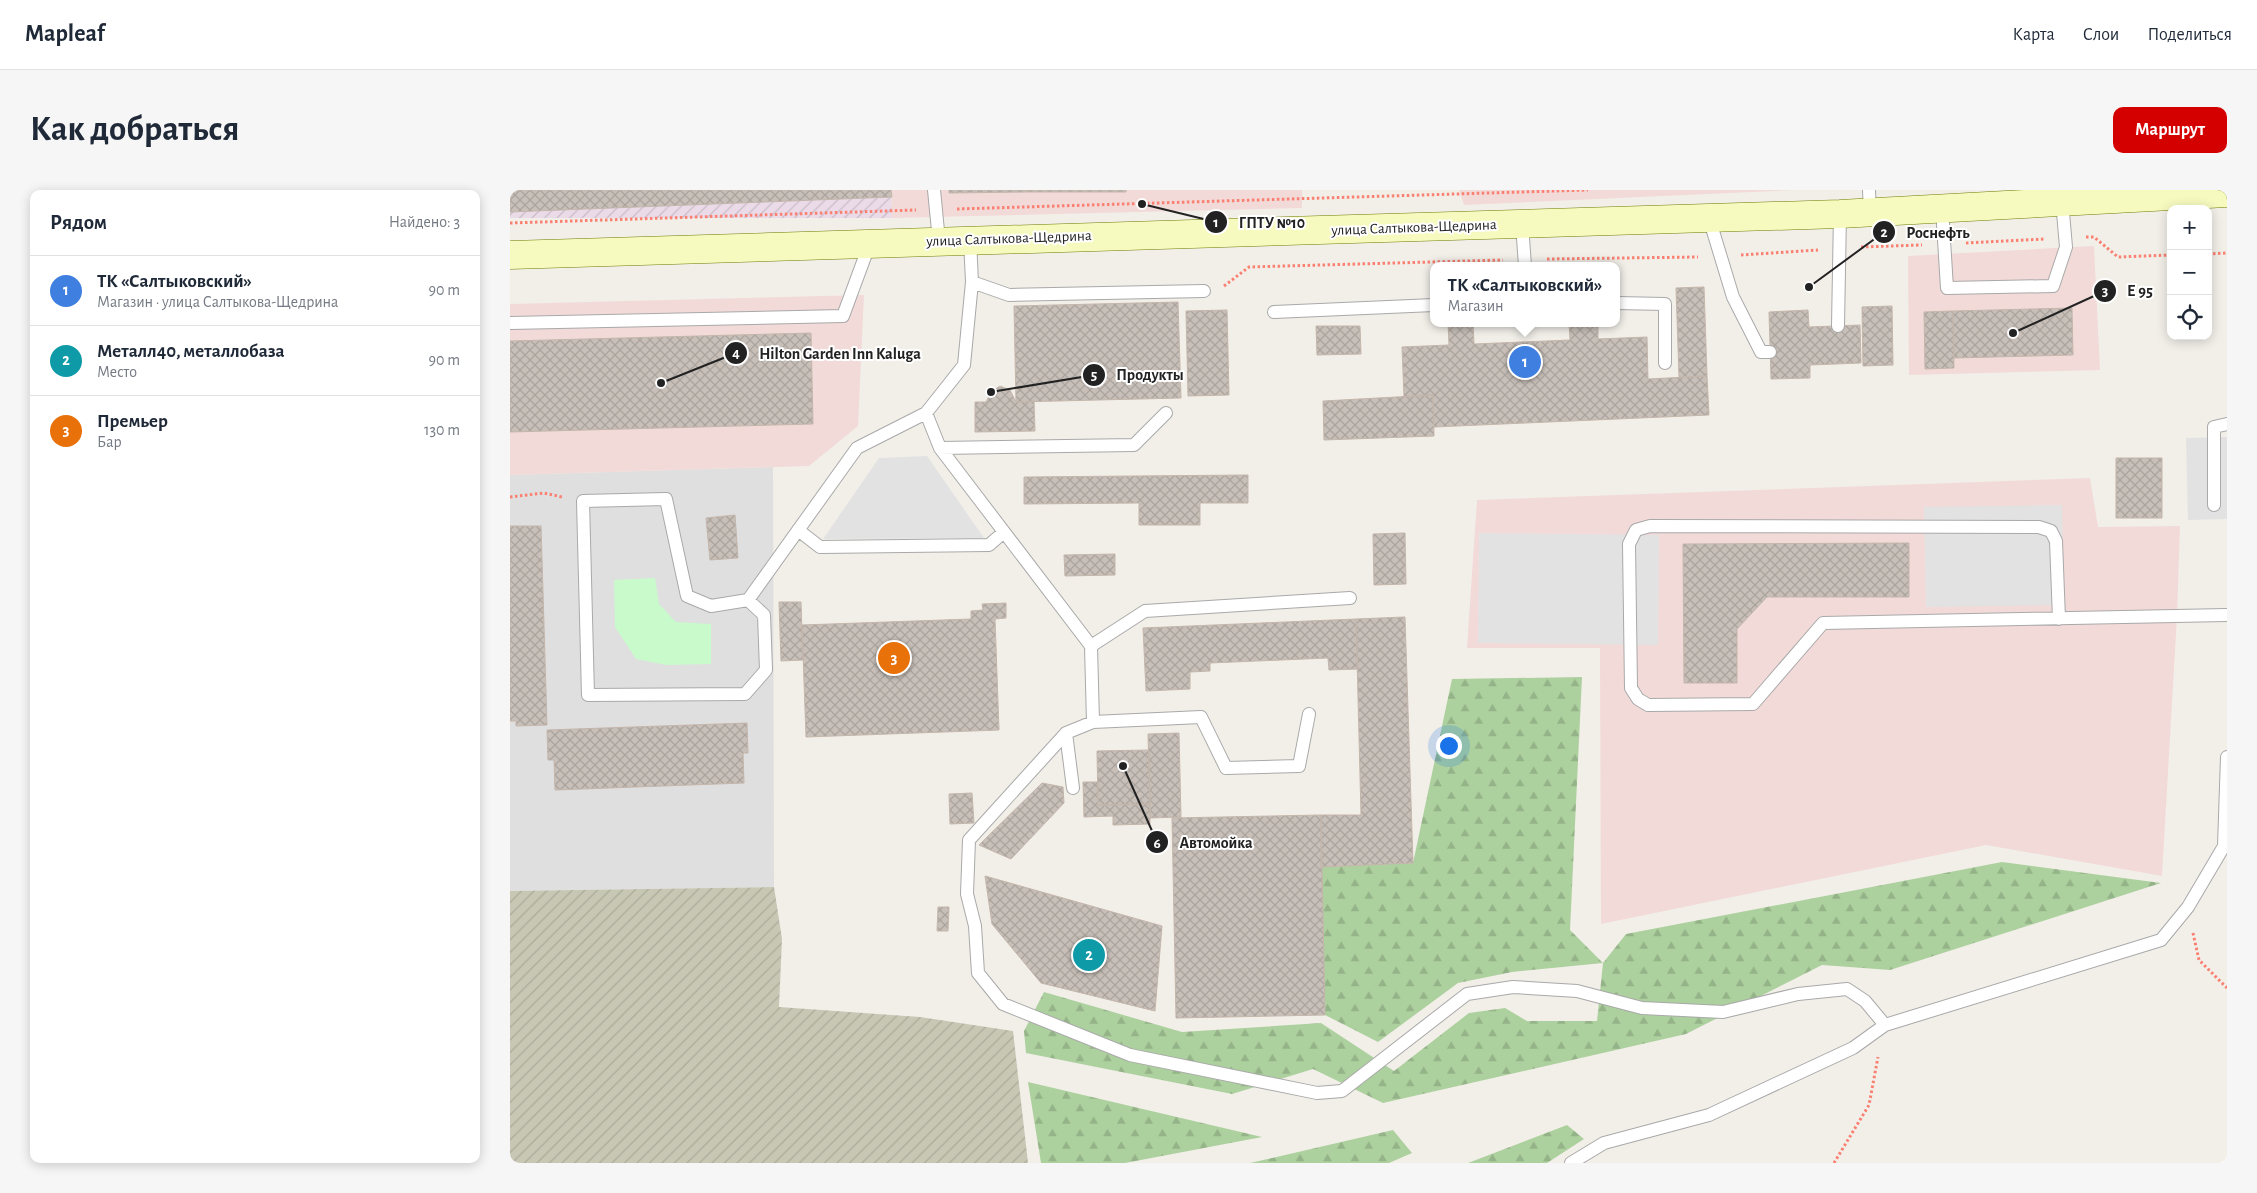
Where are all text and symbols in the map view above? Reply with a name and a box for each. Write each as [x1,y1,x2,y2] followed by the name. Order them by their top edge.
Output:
[25,22,105,46] text: Mapleaf
[2013,26,2055,44] text: Карта
[2083,26,2119,44] text: Слои
[2147,26,2232,44] text: Поделиться
[2113,107,2227,153] button: Маршрут
[30,112,239,147] text: Как добраться
[2167,205,2212,340] map controls
[2167,205,2212,250] button: +
[1204,207,1315,238] callout: ГПТУ №10
[50,212,107,233] text: Рядом
[389,214,460,230] text: Найдено: 3
[1213,215,1219,230] text: 1
[1239,215,1305,231] text: ГПТУ №10
[1330,217,1497,238] street label: улица Салтыкова-Щедрина
[1871,217,1980,248] callout: Роснефть
[1880,225,1888,240] text: 2
[1906,225,1970,241] text: Роснефть
[925,228,1092,249] street label: улица Салтыкова-Щедрина
[2167,250,2212,295] button: −
[1430,262,1620,327] popup
[97,272,252,291] text: ТК «Салтыковский»
[2092,275,2163,306] callout: Е 95
[1448,276,1602,295] text: ТК «Салтыковский»
[63,282,69,298] text: 1
[429,282,460,298] text: 90 m
[2127,283,2153,299] text: Е 95
[2102,284,2108,299] text: 3
[97,294,338,310] text: Магазин · улица Салтыкова-Щедрина
[2167,295,2212,340] button: locate
[1448,298,1504,314] text: Магазин
[724,337,931,368] callout: Hilton Garden Inn Kaluga
[97,342,285,361] text: Металл40, металлобаза
[1509,343,1541,381] pin: 1
[732,346,740,361] text: 4
[759,346,921,362] text: Hilton Garden Inn Kaluga
[62,352,70,368] text: 2
[429,352,460,368] text: 90 m
[1081,359,1194,390] callout: Продукты
[97,364,137,380] text: Место
[1116,367,1184,384] text: Продукты
[1091,368,1097,383] text: 5
[97,412,168,431] text: Премьер
[63,422,69,438] text: 3
[424,422,460,438] text: 130 m
[97,434,122,450] text: Бар
[878,639,910,677] pin: 3
[1436,733,1462,759] your location
[1145,827,1263,858] callout: Автомойка
[1179,835,1253,851] text: Автомойка
[1153,836,1161,851] text: 6
[1073,936,1105,974] pin: 2

